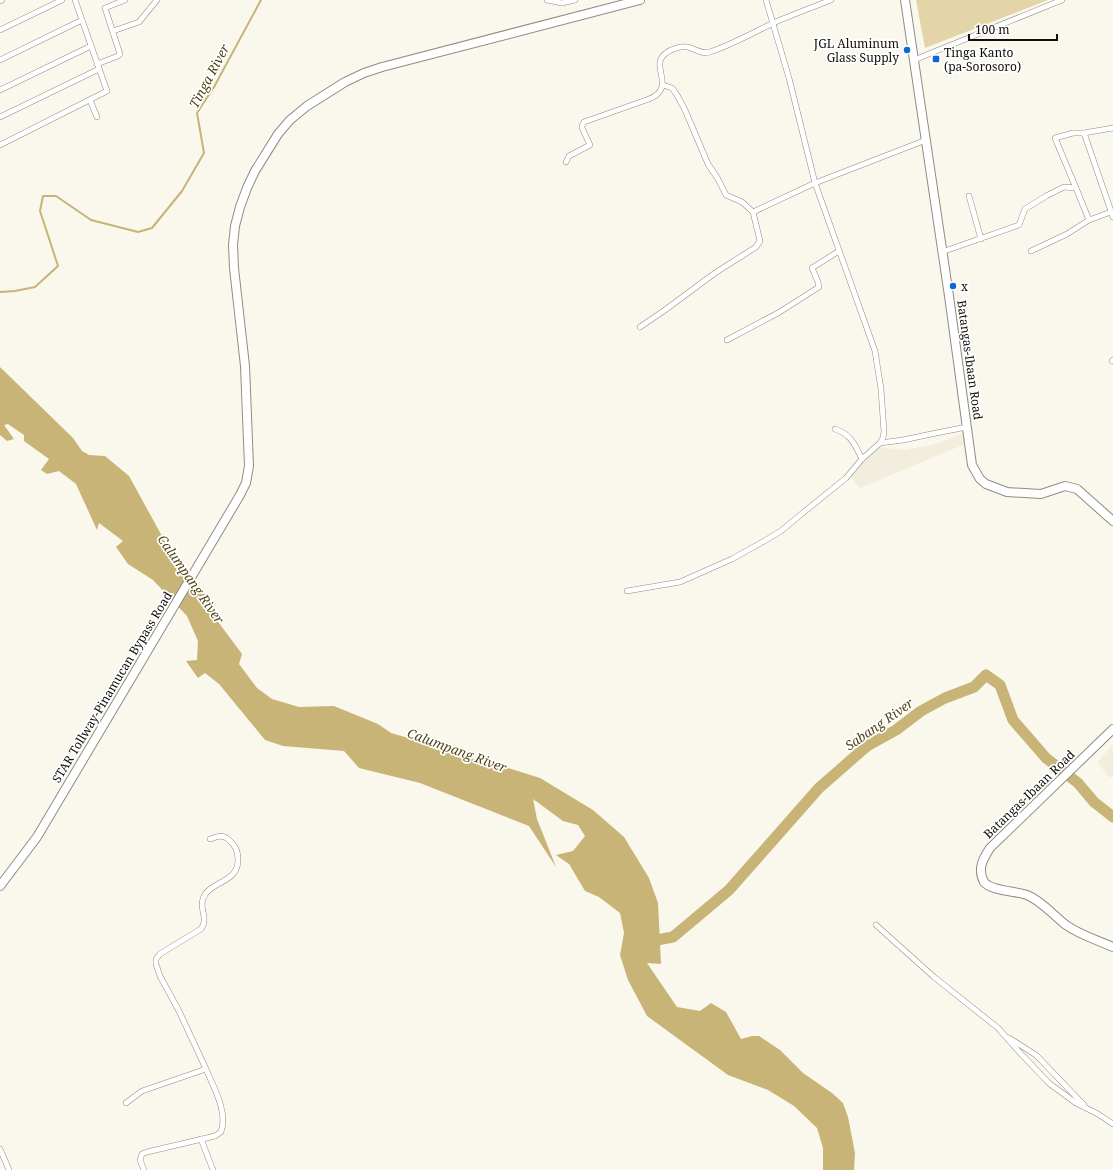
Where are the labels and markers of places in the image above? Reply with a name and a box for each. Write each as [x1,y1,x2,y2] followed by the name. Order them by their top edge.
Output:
[813,35,899,66] place label: JGL Aluminum Glass Supply
[944,44,1021,75] place label: Tinga Kanto (pa-Sorosoro)
[902,45,912,55] marker: JGL Aluminum Glass Supply
[931,54,941,64] marker: Tinga Kanto (pa-Sorosoro)
[961,278,968,295] place label: x
[948,281,958,291] marker: x

